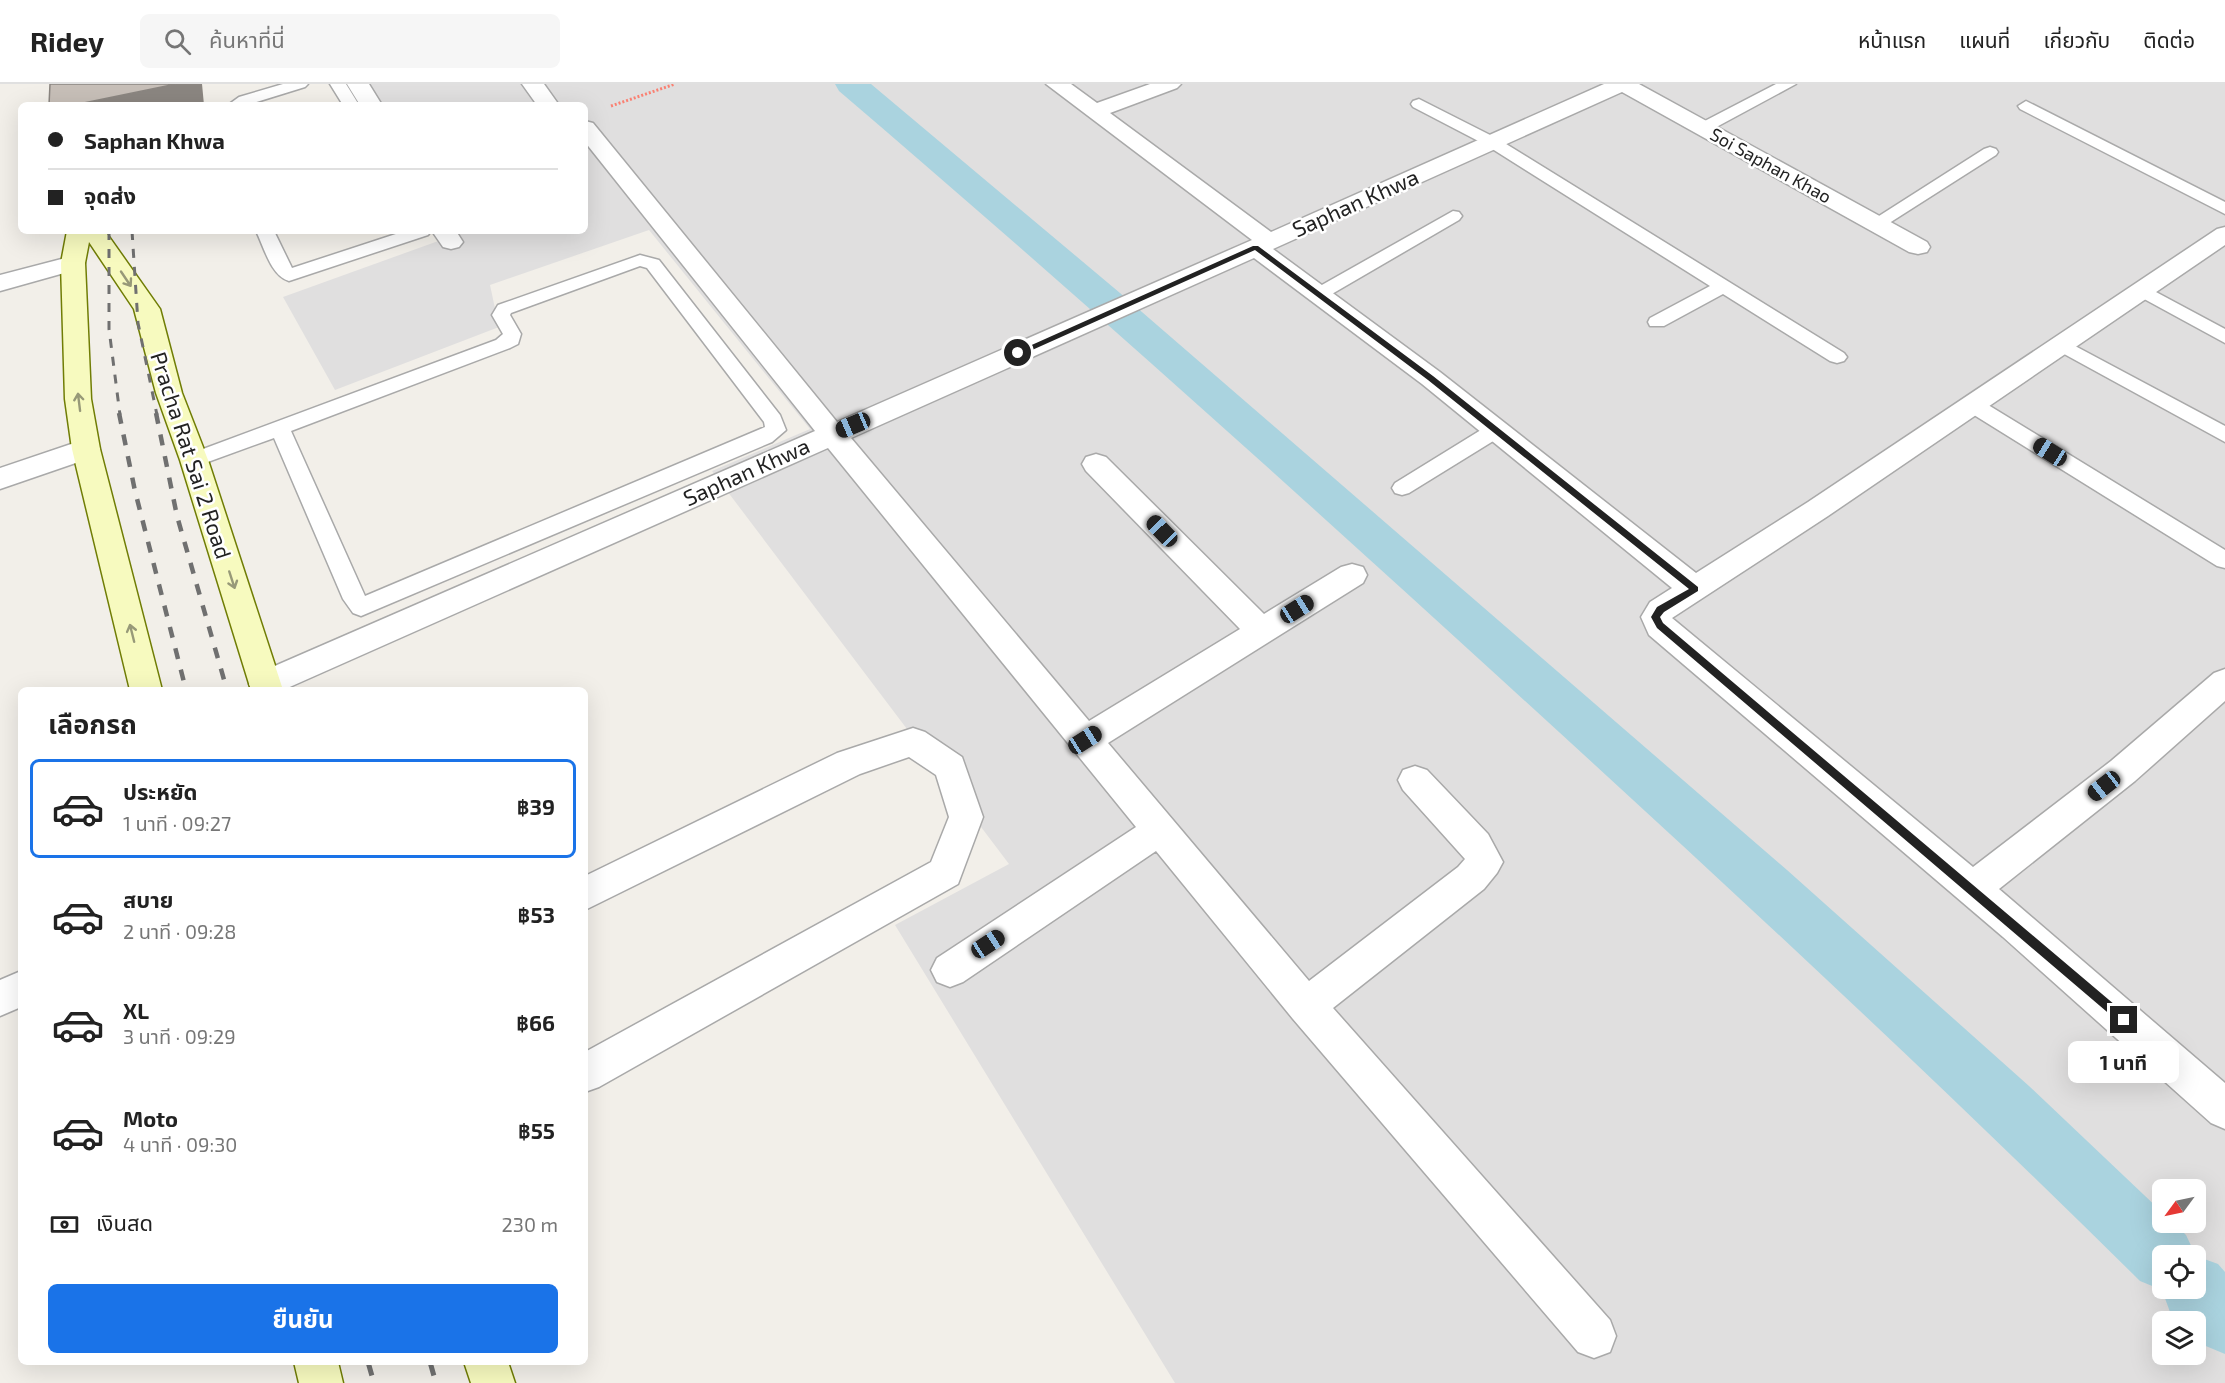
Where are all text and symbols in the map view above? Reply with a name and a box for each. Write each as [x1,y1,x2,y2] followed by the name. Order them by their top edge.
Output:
[140,14,560,68] search box
[30,24,104,58] text: Ridey
[161,25,194,58] icon: search
[209,26,285,52] text: ค้นหาที่นี่
[1858,27,1926,52] text: หน้าแรก
[1959,27,2010,52] text: แผนที่
[2043,27,2110,52] text: เกี่ยวกับ
[2143,27,2195,52] text: ติดต่อ
[1707,123,1835,207] street label: Soi Saphan Khao
[84,127,225,153] text: Saphan Khwa
[1288,163,1422,241] street label: Saphan Khwa
[84,182,136,208] text: จุดส่ง
[120,271,132,287] one-way arrow
[1004,339,1031,366] route start
[146,348,238,562] street label: Pracha Rat Sai 2 Road
[73,393,84,413] one-way arrow
[833,410,873,440] car
[679,432,813,510] street label: Saphan Khwa
[2030,435,2070,469] car
[1143,512,1181,550] car
[228,570,239,589] one-way arrow
[1277,592,1317,626] car
[126,624,138,643] one-way arrow
[48,707,137,739] text: เลือกรถ
[1065,723,1105,757] car
[2084,768,2124,804] car
[123,778,198,804] text: ประหยัด
[51,782,105,836] icon: car
[517,793,555,819] text: ฿39
[123,811,231,835] text: 1 นาที · 09:27
[123,886,173,912] text: สบาย
[51,890,105,944] icon: car
[518,901,555,927] text: ฿53
[123,919,237,943] text: 2 นาที · 09:28
[968,927,1008,961] car
[123,997,149,1023] text: XL
[51,998,105,1052] icon: car
[2110,1006,2137,1033] route end
[516,1009,555,1035] text: ฿66
[123,1024,236,1048] text: 3 นาที · 09:29
[2068,1041,2180,1083] callout: 1 นาที
[2100,1050,2147,1074] text: 1 นาที
[123,1105,178,1131] text: Moto
[51,1106,105,1160] icon: car
[518,1117,555,1143] text: ฿55
[123,1132,237,1156] text: 4 นาที · 09:30
[2152,1179,2206,1233] north arrow
[2152,1179,2206,1365] map controls
[48,1208,81,1241] icon: cash
[96,1209,153,1235] text: เงินสด
[502,1212,558,1236] text: 230 m
[2152,1245,2206,1299] button: locate
[48,1284,558,1353] button: ยืนยัน
[2152,1311,2206,1365] button: layers

